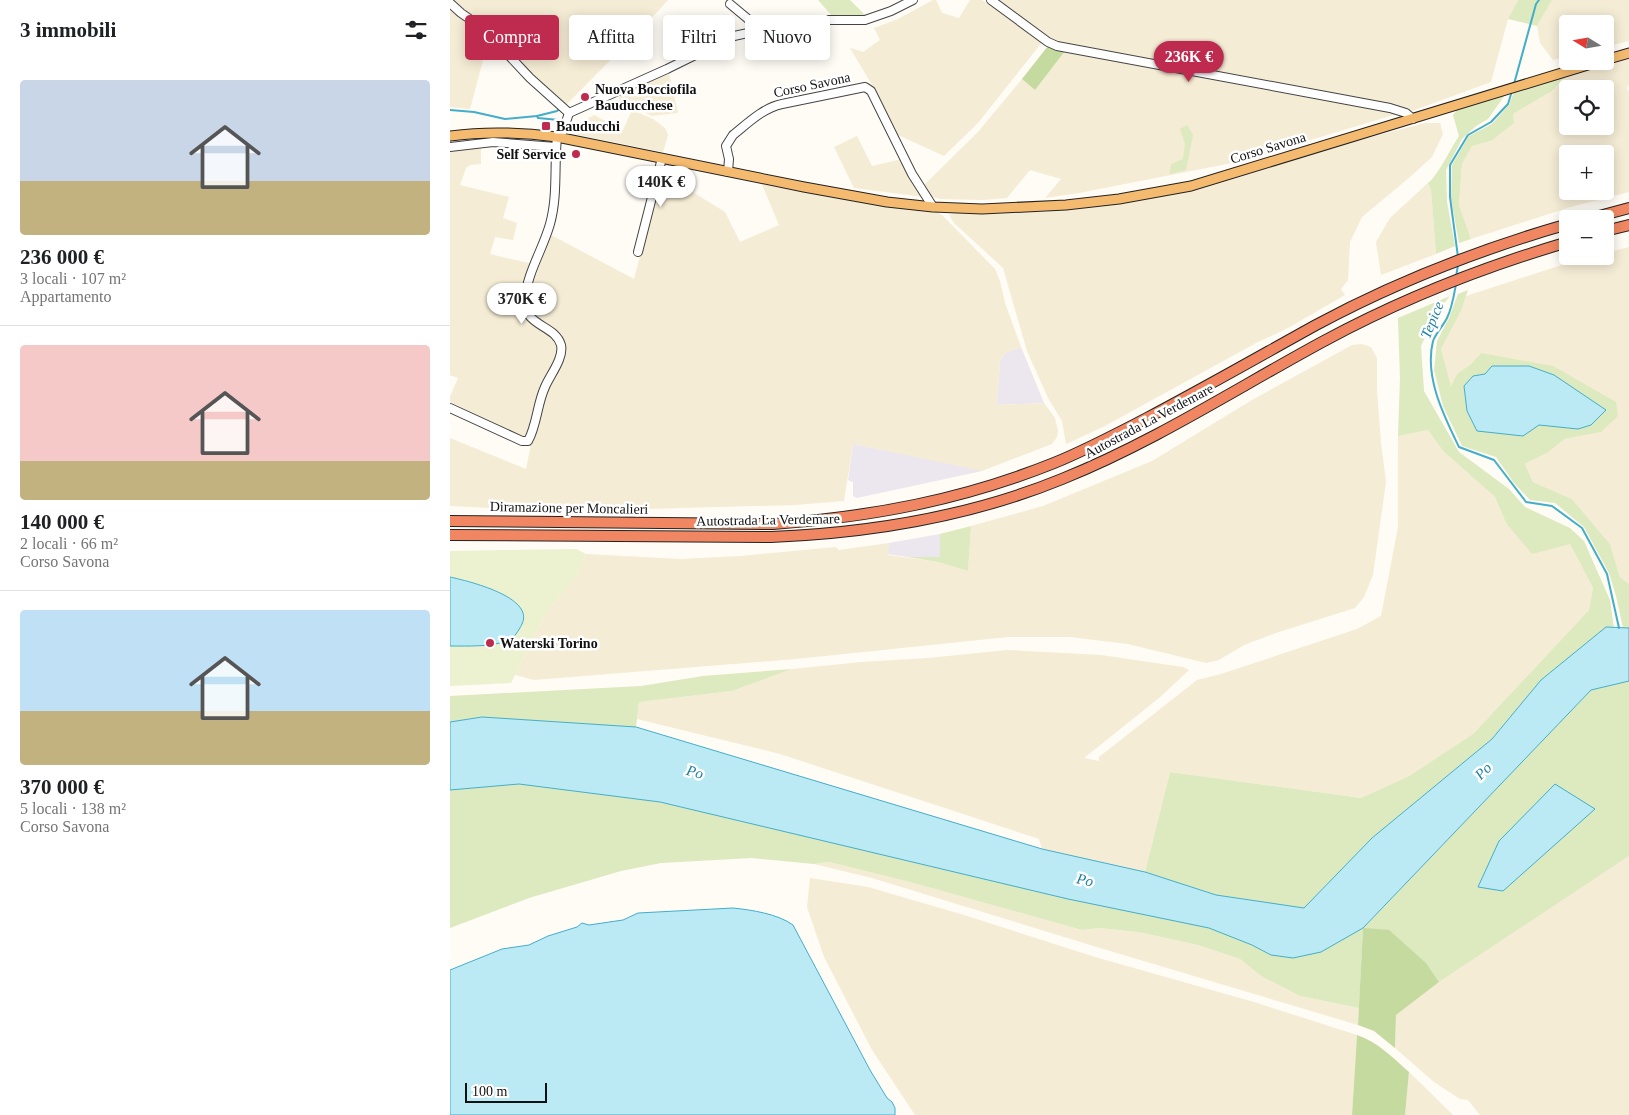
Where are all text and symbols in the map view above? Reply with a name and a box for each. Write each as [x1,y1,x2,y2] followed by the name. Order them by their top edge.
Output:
[465,15,559,60] chip: Compra
[569,15,653,60] chip: Affitta
[663,15,735,60] chip: Filtri
[745,15,830,60] chip: Nuovo
[1559,15,1614,70] north arrow
[1559,15,1614,265] map controls
[402,16,430,44] icon: filters
[20,18,116,42] text: 3 immobili
[1148,41,1230,83] pin: 236K €
[1165,48,1213,65] text: 236K €
[772,69,853,100] street label: Corso Savona
[1559,80,1614,135] button: locate
[595,82,697,113] place label: Nuova Bocciofila Bauducchese
[579,91,591,103] marker: Nuova Bocciofila Bauducchese
[180,112,270,202] icon: home
[556,119,620,134] place label: Bauducchi
[540,120,552,132] marker: Bauducchi
[1228,129,1308,167] street label: Corso Savona
[1559,145,1614,200] button: +
[496,147,566,162] place label: Self Service
[570,148,582,160] marker: Self Service
[620,166,702,208] pin: 140K €
[637,173,685,190] text: 140K €
[1559,210,1614,265] button: −
[20,245,104,269] text: 236 000 €
[20,270,126,287] text: 3 locali · 107 m²
[481,282,563,325] pin: 370K €
[20,288,112,305] text: Appartamento
[498,290,546,307] text: 370K €
[1417,299,1447,341] water label: Tepice
[180,378,270,468] icon: home
[1082,381,1216,461] street label: Autostrada La Verdemare
[490,499,649,517] street label: Diramazione per Moncalieri
[20,510,104,534] text: 140 000 €
[696,511,840,529] street label: Autostrada La Verdemare
[20,535,118,552] text: 2 locali · 66 m²
[20,553,109,570] text: Corso Savona
[500,636,598,651] place label: Waterski Torino
[484,637,496,649] marker: Waterski Torino
[180,643,270,733] icon: home
[1471,759,1495,783] water label: Po
[684,762,706,782] water label: Po
[20,775,104,799] text: 370 000 €
[20,800,126,817] text: 5 locali · 138 m²
[20,818,109,835] text: Corso Savona
[1074,870,1095,890] water label: Po
[465,1080,548,1103] scale bar
[472,1084,507,1099] text: 100 m

